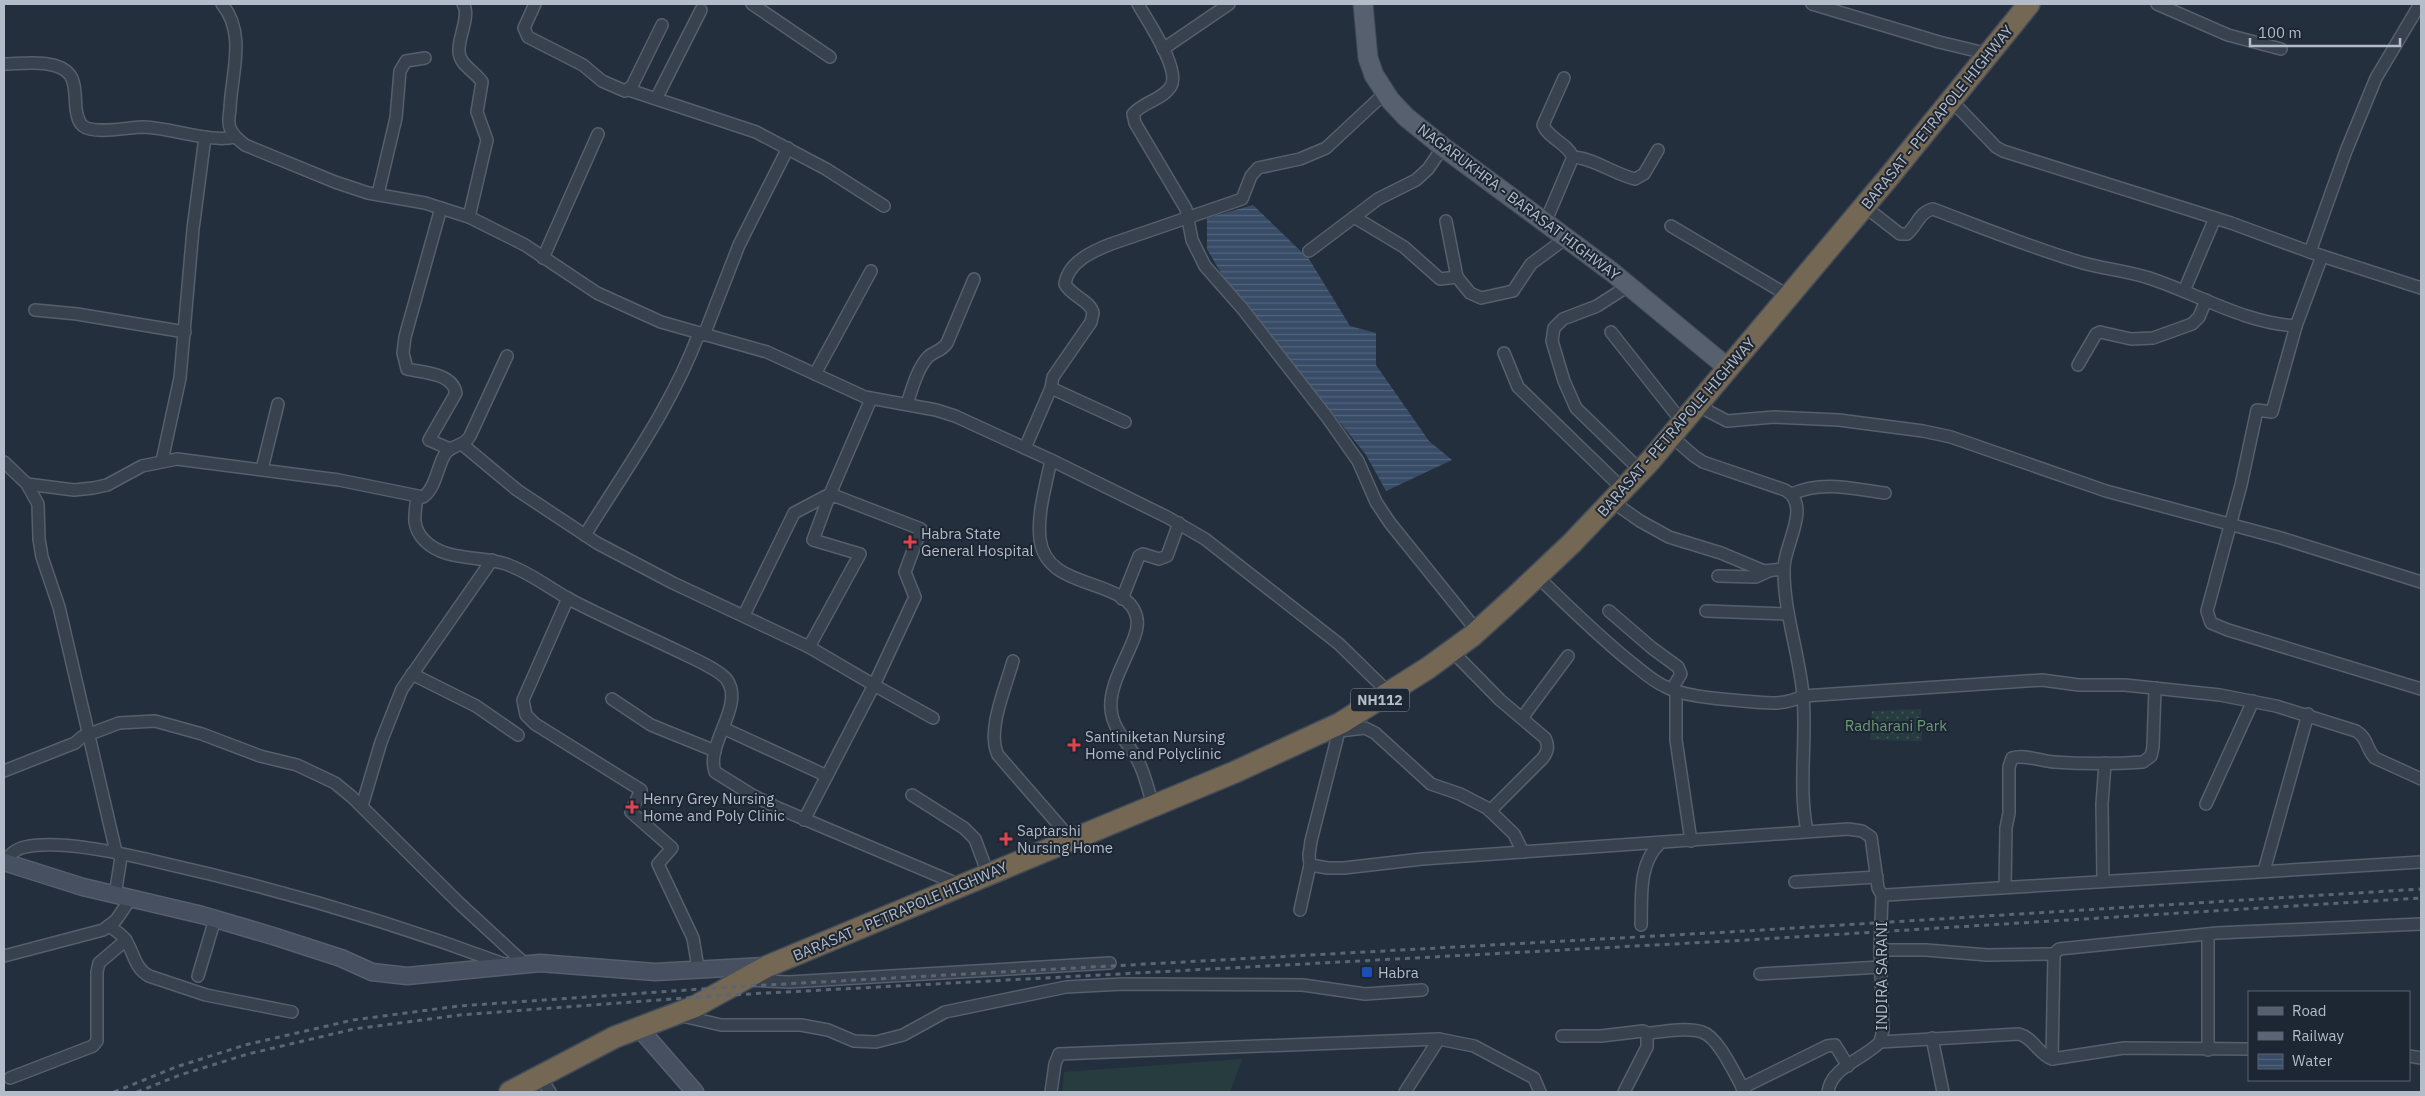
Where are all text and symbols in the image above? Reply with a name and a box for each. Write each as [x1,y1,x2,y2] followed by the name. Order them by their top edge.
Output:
[2250,15,2400,47] scale bar
[1857,21,2017,213] street label: BARASAT - PETRAPOLE HIGHWAY
[2258,23,2302,42] text: 100 m
[1414,120,1624,284] street label: NAGARUKHRA - BARASAT HIGHWAY
[1593,333,1759,520] street label: BARASAT - PETRAPOLE HIGHWAY
[921,524,1034,560] place label: Habra State General Hospital
[903,535,917,549] marker: Habra State General Hospital
[1351,688,1409,712] road number: NH112
[1845,716,1947,735] park label: Radharani Park
[1085,727,1225,763] place label: Santiniketan Nursing Home and Polyclinic
[1067,738,1081,752] marker: Santiniketan Nursing Home and Polyclinic
[643,789,785,825] place label: Henry Grey Nursing Home and Poly Clinic
[625,800,639,814] marker: Henry Grey Nursing Home and Poly Clinic
[1017,821,1113,857] place label: Saptarshi Nursing Home
[999,832,1013,846] marker: Saptarshi Nursing Home
[790,857,1010,965] street label: BARASAT - PETRAPOLE HIGHWAY
[1872,921,1891,1031] street label: INDIRA SARANI
[1378,963,1419,982] place label: Habra
[1360,965,1374,979] marker: Habra
[2248,991,2410,1081] legend
[2292,1001,2327,1020] text: Road
[2292,1026,2345,1045] text: Railway
[2292,1051,2333,1070] text: Water

